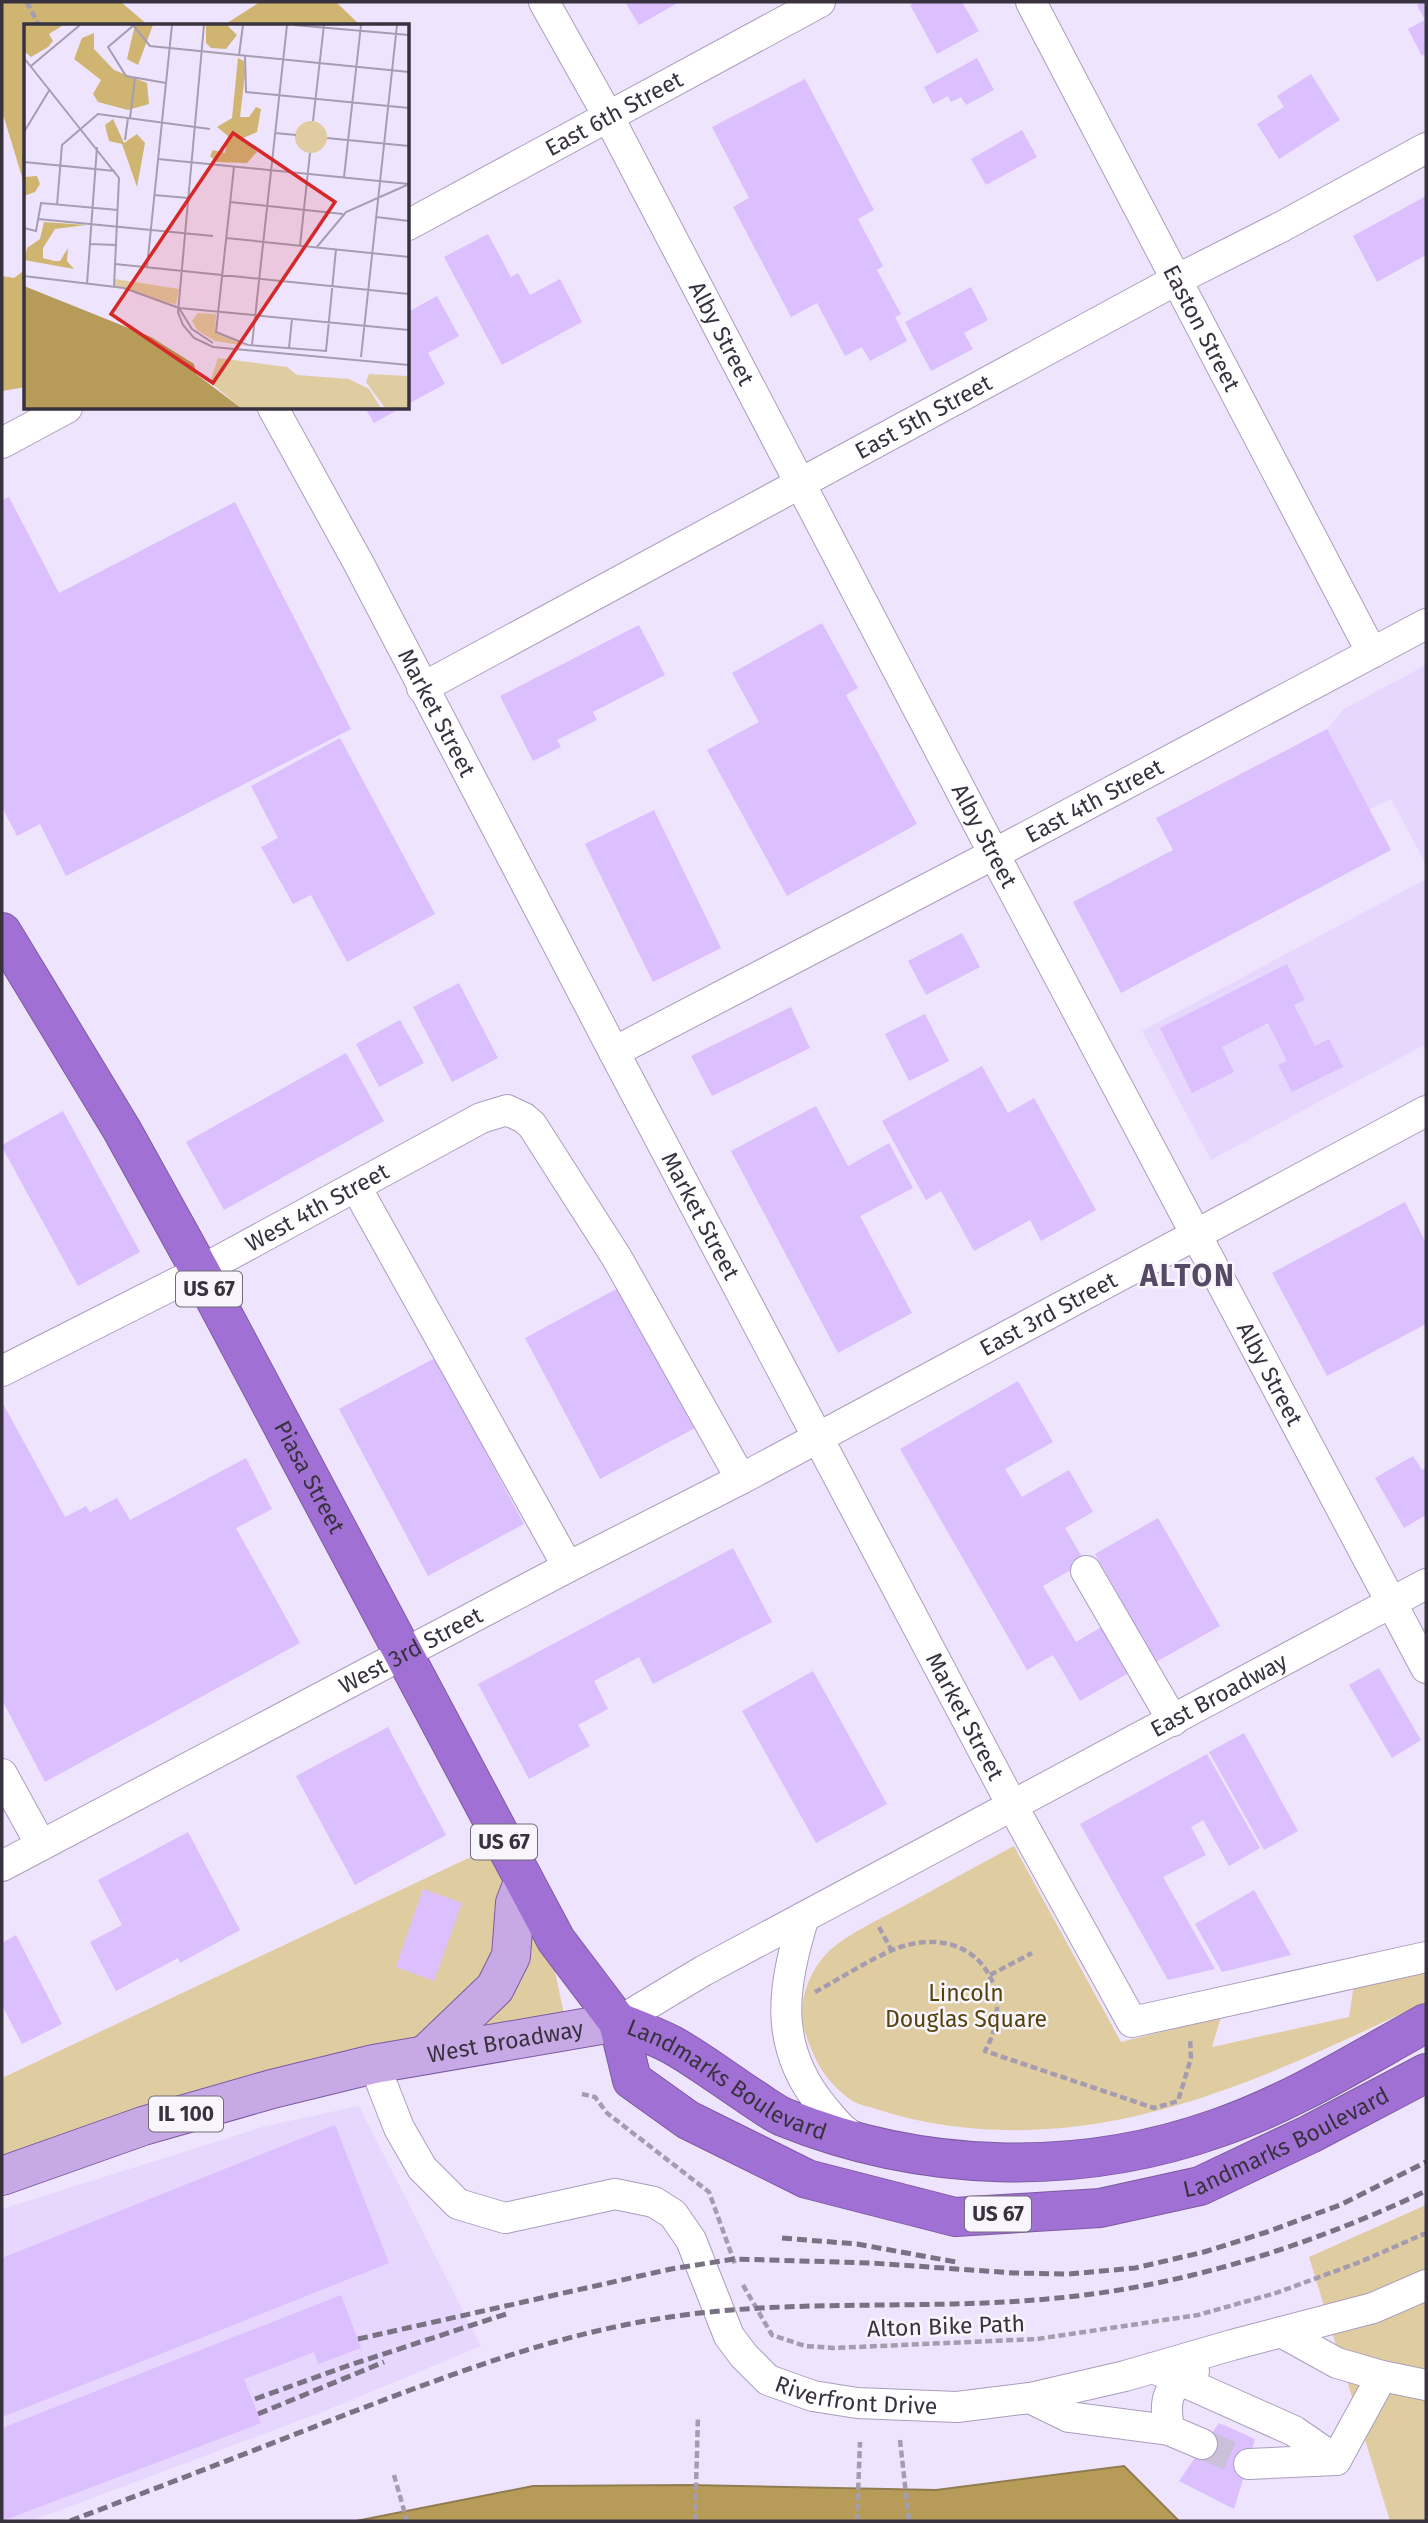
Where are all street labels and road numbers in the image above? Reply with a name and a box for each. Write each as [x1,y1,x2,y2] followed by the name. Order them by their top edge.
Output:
[540,65,688,162] street label: East 6th Street
[1157,260,1247,396] street label: Easton Street
[683,277,761,391] street label: Alby Street
[850,368,997,465] street label: East 5th Street
[392,644,482,782] street label: Market Street
[1020,752,1169,849] street label: East 4th Street
[946,779,1024,893] street label: Alby Street
[655,1147,746,1285] street label: Market Street
[240,1157,394,1258] street label: West 4th Street
[975,1265,1122,1362] street label: East 3rd Street
[176,1272,242,1306] road number: US 67
[1231,1317,1309,1431] street label: Alby Street
[268,1416,351,1539] street label: Piasa Street
[334,1600,488,1700] street label: West 3rd Street
[1146,1647,1292,1743] street label: East Broadway
[920,1648,1011,1785] street label: Market Street
[471,1825,537,1860] road number: US 67
[623,2013,831,2146] street label: Landmarks Boulevard
[425,2014,586,2069] street label: West Broadway
[1180,2081,1394,2203] street label: Landmarks Boulevard
[149,2096,223,2132] road number: IL 100
[965,2196,1031,2232] road number: US 67
[867,2309,1025,2343] street label: Alton Bike Path
[771,2370,938,2420] street label: Riverfront Drive

